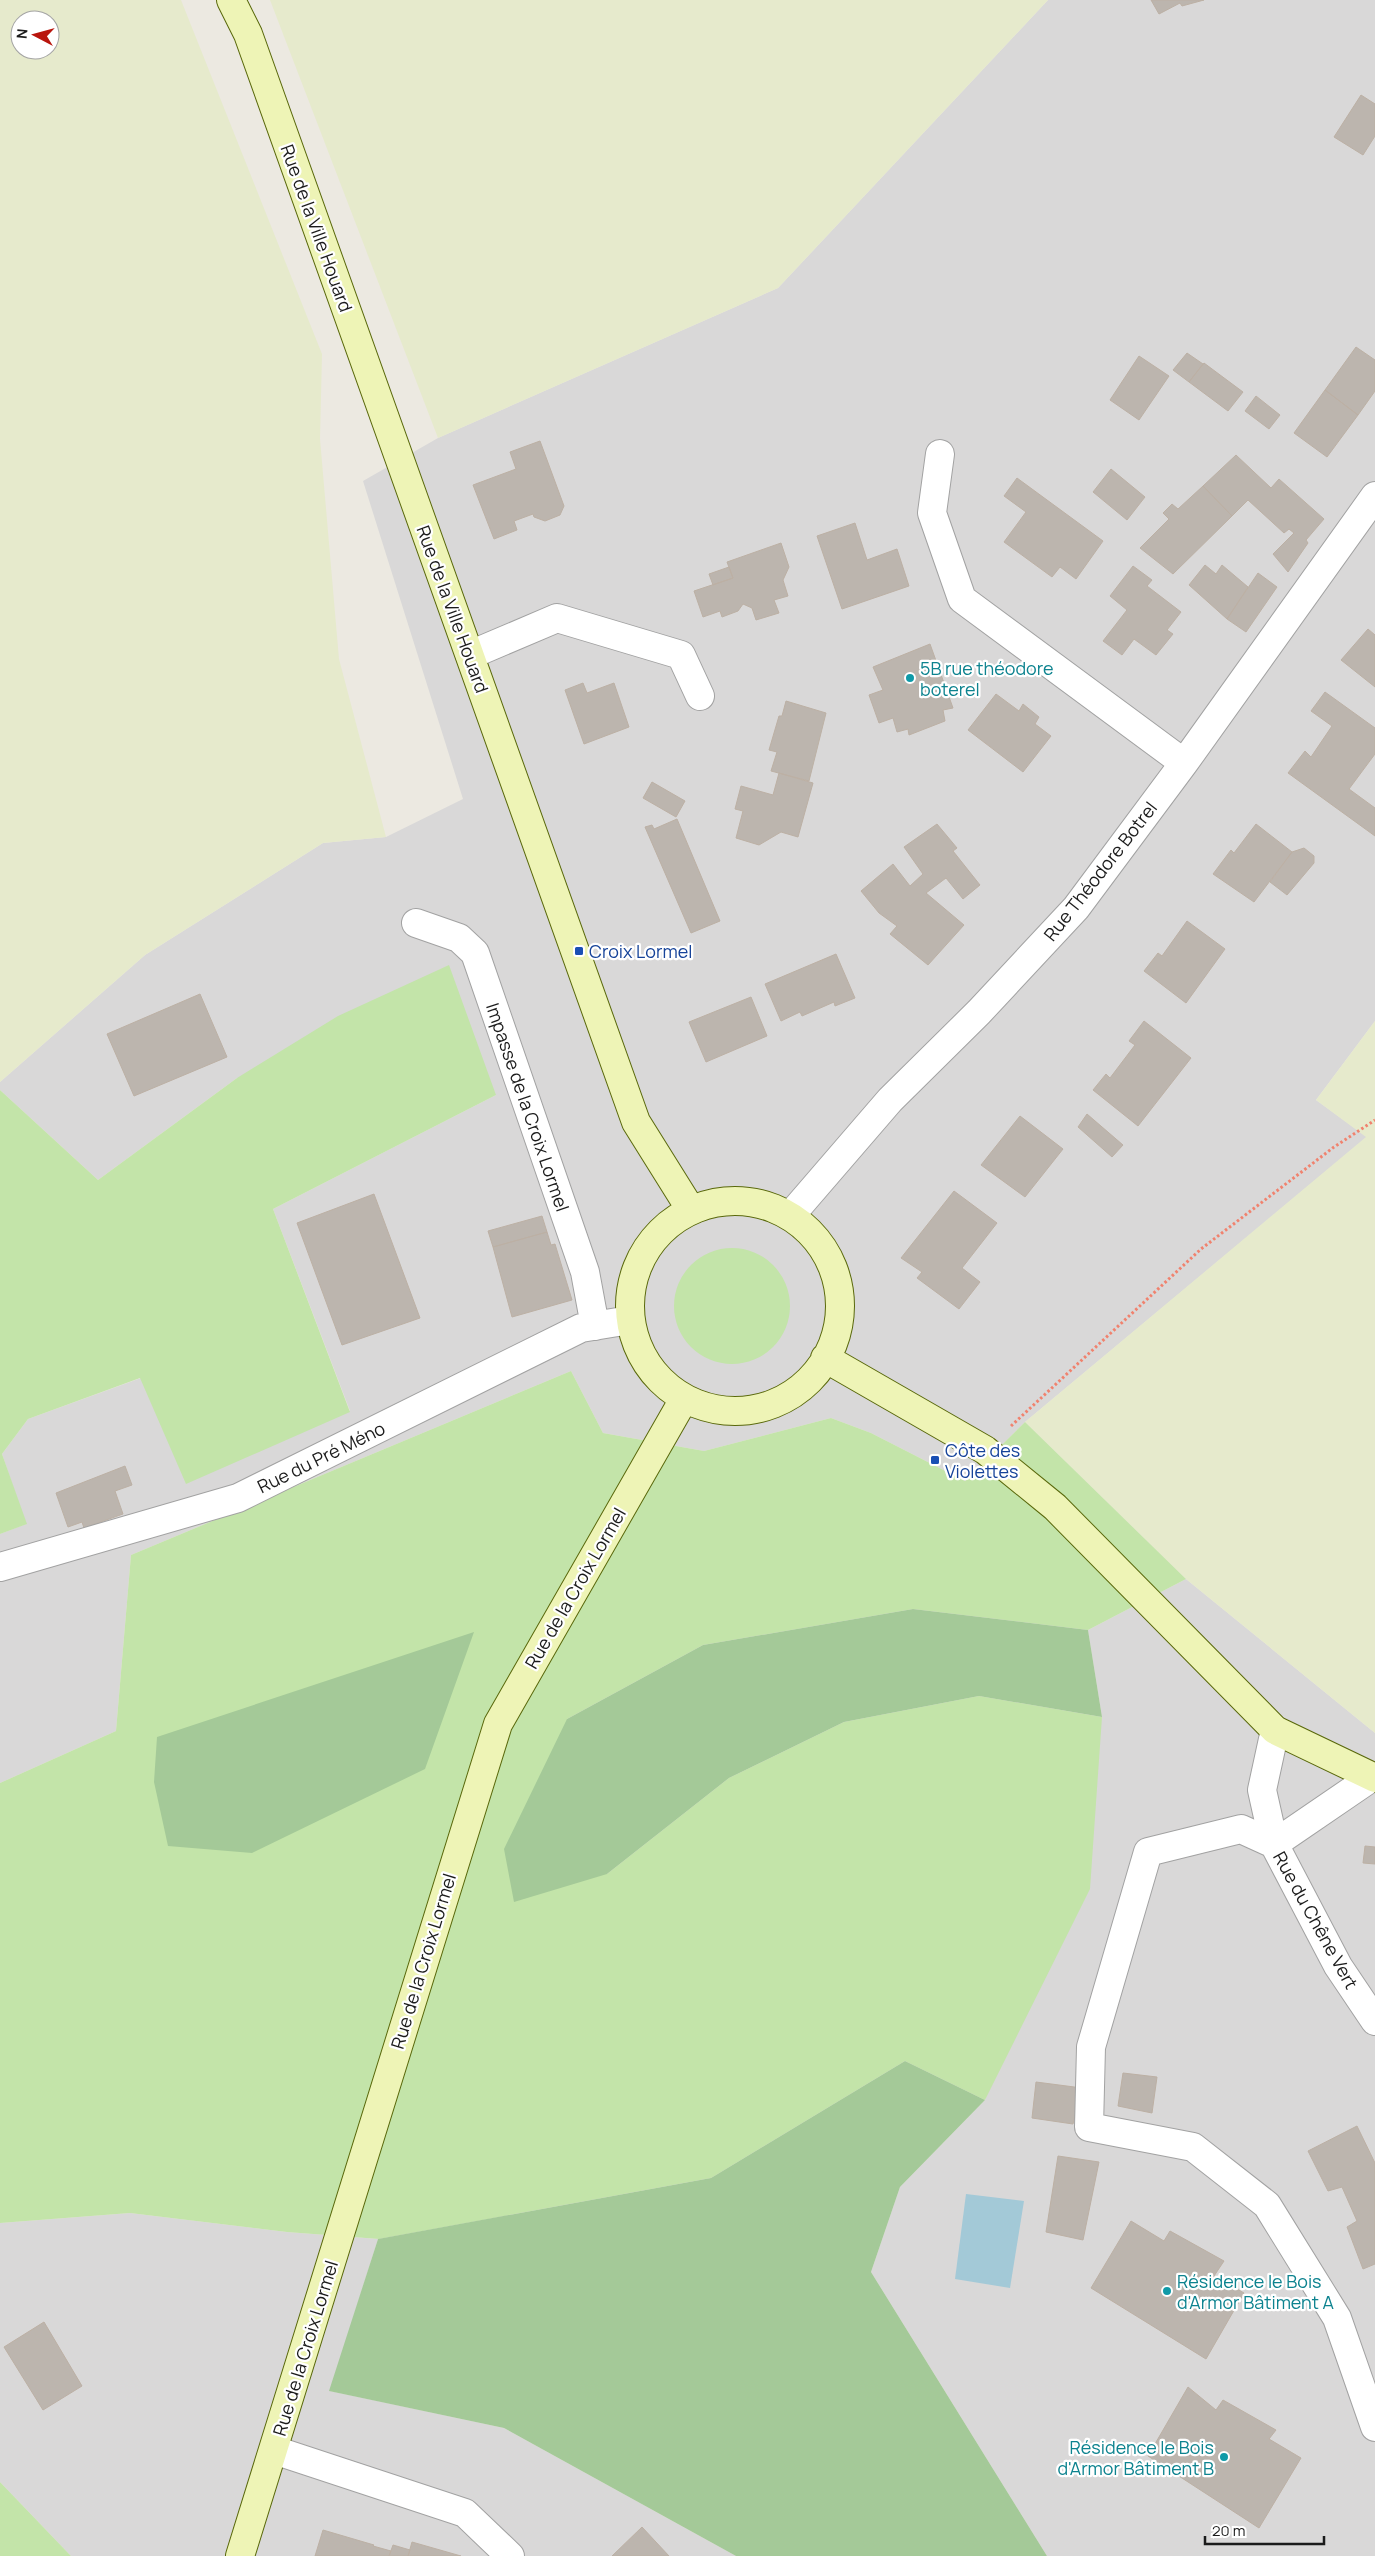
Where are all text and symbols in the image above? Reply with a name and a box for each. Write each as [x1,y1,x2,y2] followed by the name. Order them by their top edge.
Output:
[10,10,60,60] north arrow
[12,28,32,40] text: N
[276,141,358,315] street label: Rue de la Ville Houard
[412,522,494,696] street label: Rue de la Ville Houard
[920,656,1054,701] place label: 5B rue théodore boterel
[904,672,916,684] marker: 5B rue théodore boterel
[1038,796,1162,946] street label: Rue Théodore Botrel
[589,939,692,963] place label: Croix Lormel
[573,945,585,957] marker: Croix Lormel
[481,999,575,1215] street label: Impasse de la Croix Lormel
[253,1416,389,1498] street label: Rue du Pré Méno
[945,1438,1020,1483] place label: Côte des Violettes
[929,1454,941,1466] marker: Côte des Violettes
[519,1503,631,1673] street label: Rue de la Croix Lormel
[1268,1847,1364,1993] street label: Rue du Chêne Vert
[385,1870,461,2052] street label: Rue de la Croix Lormel
[267,2257,343,2439] street label: Rue de la Croix Lormel
[1177,2269,1335,2314] place label: Résidence le Bois d'Armor Bâtiment A
[1161,2285,1173,2297] marker: Résidence le Bois d'Armor Bâtiment A
[1057,2435,1214,2480] place label: Résidence le Bois d'Armor Bâtiment B
[1218,2451,1230,2463] marker: Résidence le Bois d'Armor Bâtiment B
[1205,2514,1324,2546] scale bar
[1212,2520,1245,2541] text: 20 m

